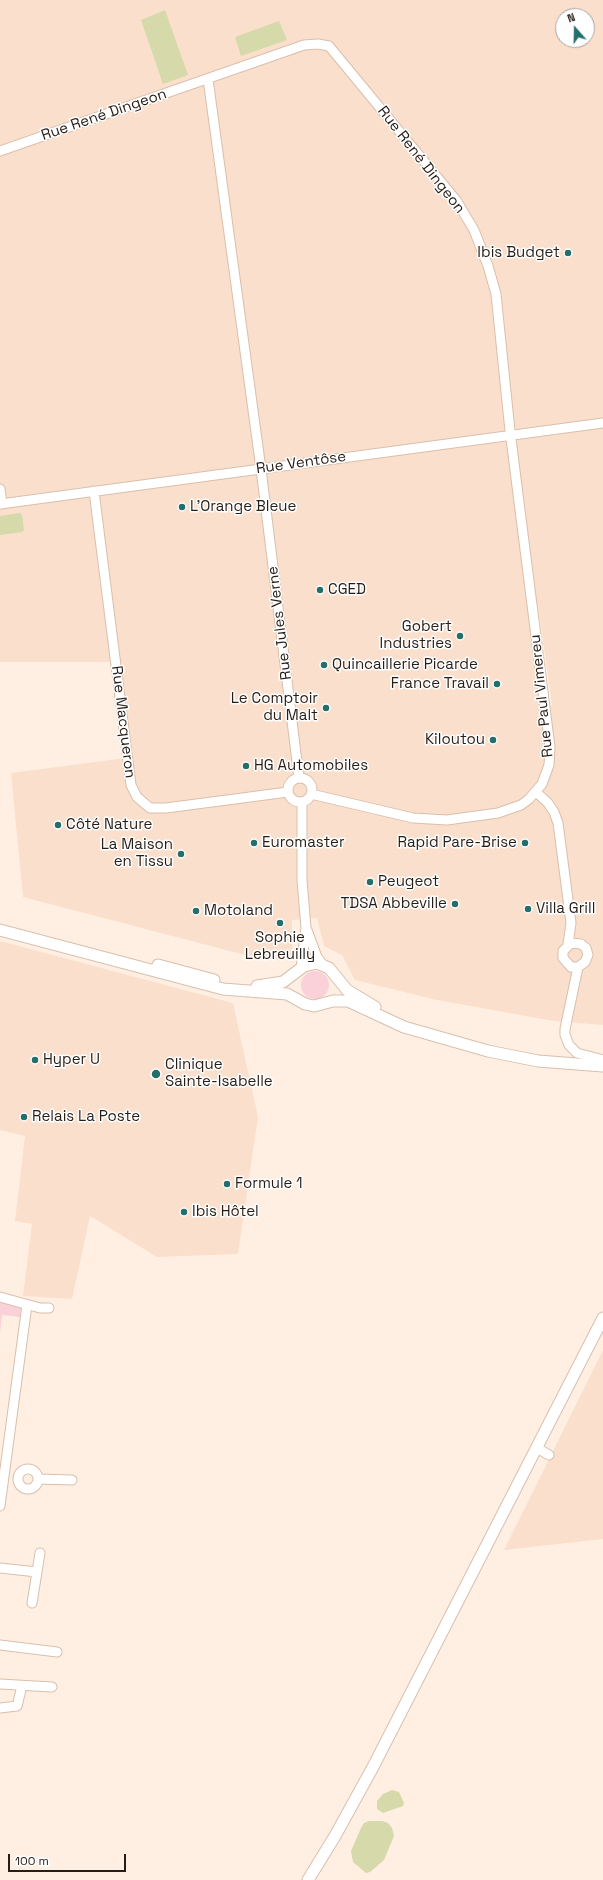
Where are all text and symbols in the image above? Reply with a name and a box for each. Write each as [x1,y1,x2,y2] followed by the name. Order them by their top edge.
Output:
[555,8,595,48] north arrow
[565,10,577,26] text: N
[39,85,169,145] street label: Rue René Dingeon
[373,103,469,217] street label: Rue René Dingeon
[477,244,560,262] place label: Ibis Budget
[563,248,573,258] marker: Ibis Budget
[255,448,347,478] street label: Rue Ventôse
[190,498,296,516] place label: L'Orange Bleue
[177,502,187,512] marker: L'Orange Bleue
[264,565,296,681] street label: Rue Jules Verne
[328,581,366,599] place label: CGED
[315,585,325,595] marker: CGED
[380,618,452,653] place label: Gobert Industries
[455,631,465,641] marker: Gobert Industries
[527,634,557,758] street label: Rue Paul Vimereu
[332,656,478,674] place label: Quincaillerie Picarde
[319,660,329,670] marker: Quincaillerie Picarde
[107,665,139,779] street label: Rue Macqueron
[391,675,489,693] place label: France Travail
[492,679,502,689] marker: France Travail
[231,690,318,725] place label: Le Comptoir du Malt
[321,703,331,713] marker: Le Comptoir du Malt
[425,731,485,749] place label: Kiloutou
[488,735,498,745] marker: Kiloutou
[254,757,368,775] place label: HG Automobiles
[241,761,251,771] marker: HG Automobiles
[66,816,152,834] place label: Côté Nature
[53,820,63,830] marker: Côté Nature
[262,834,345,852] place label: Euromaster
[397,834,517,852] place label: Rapid Pare-Brise
[101,836,173,871] place label: La Maison en Tissu
[249,838,259,848] marker: Euromaster
[520,838,530,848] marker: Rapid Pare-Brise
[176,849,186,859] marker: La Maison en Tissu
[378,873,439,891] place label: Peugeot
[365,877,375,887] marker: Peugeot
[340,895,447,913] place label: TDSA Abbeville
[450,899,460,909] marker: TDSA Abbeville
[536,900,595,918] place label: Villa Grill
[204,902,273,920] place label: Motoland
[523,904,533,914] marker: Villa Grill
[191,906,201,916] marker: Motoland
[275,918,285,928] marker: Sophie Lebreuilly
[245,929,315,964] place label: Sophie Lebreuilly
[43,1051,100,1069] place label: Hyper U
[30,1055,40,1065] marker: Hyper U
[165,1056,273,1091] place label: Clinique Sainte-Isabelle
[150,1068,162,1080] marker: Clinique Sainte-Isabelle
[32,1108,140,1126] place label: Relais La Poste
[19,1112,29,1122] marker: Relais La Poste
[235,1175,303,1193] place label: Formule 1
[222,1179,232,1189] marker: Formule 1
[192,1203,259,1221] place label: Ibis Hôtel
[179,1207,189,1217] marker: Ibis Hôtel
[10,1846,128,1872] scale bar
[15,1853,49,1869] text: 100 m

